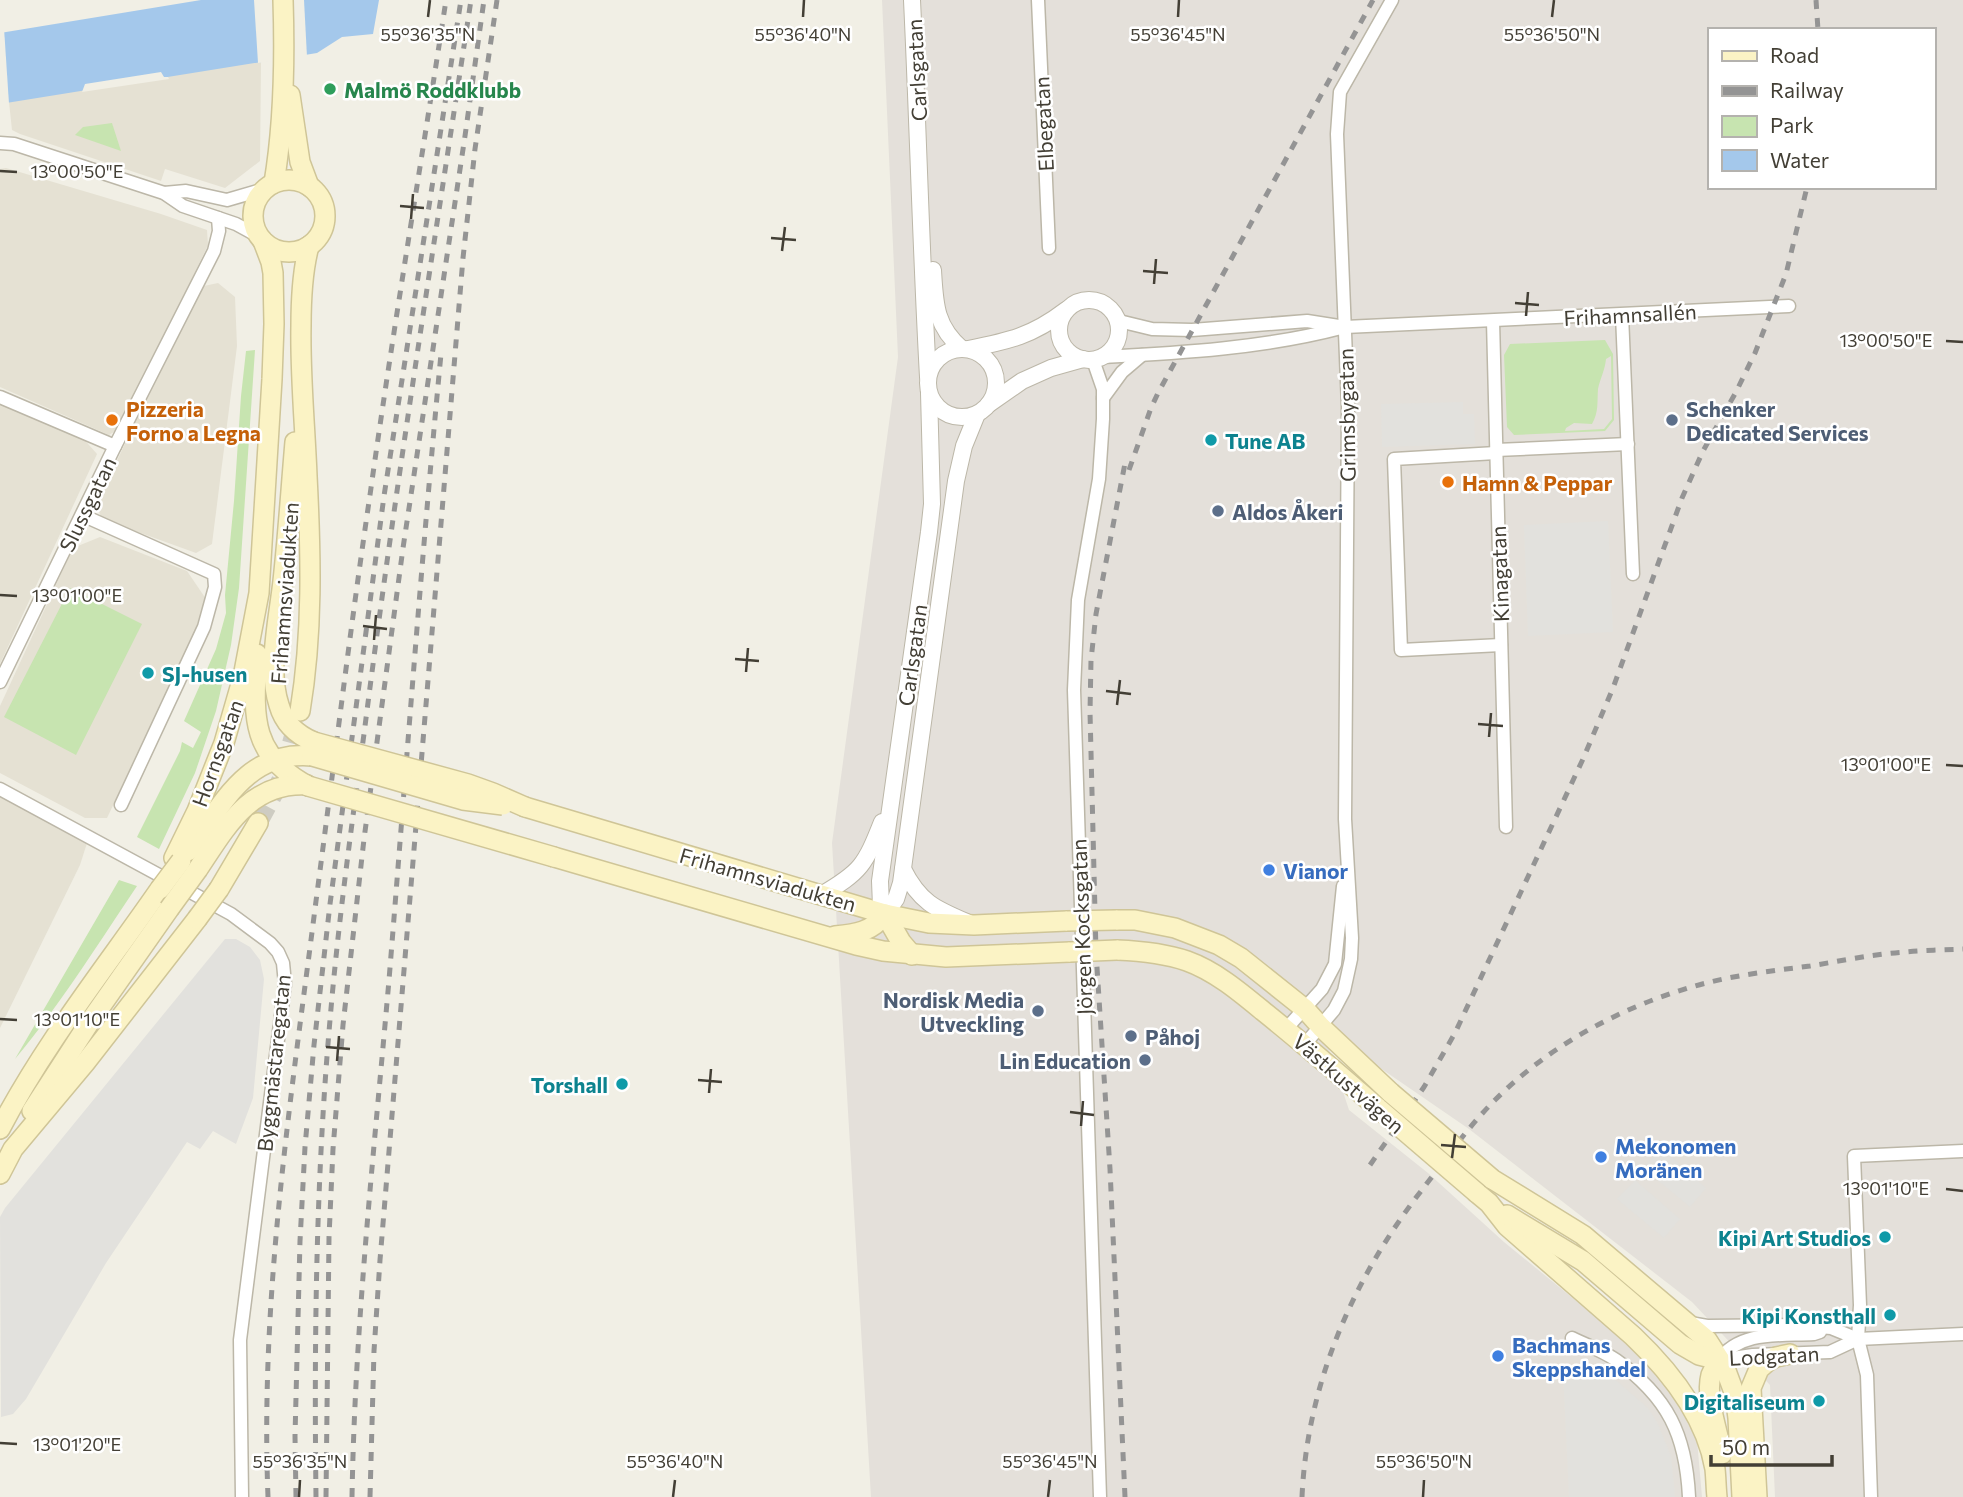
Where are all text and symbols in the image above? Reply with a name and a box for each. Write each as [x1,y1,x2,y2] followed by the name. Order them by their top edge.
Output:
[901,18,931,122] street label: Carlsgatan
[381,23,475,45] text: 55°36'35"N
[755,23,851,45] text: 55°36'40"N
[1130,23,1226,45] text: 55°36'45"N
[1504,23,1600,45] text: 55°36'50"N
[1708,28,1935,189] legend
[1770,42,1819,67] text: Road
[1028,76,1058,172] street label: Elbegatan
[344,77,521,102] place label: Malmö Roddklubb
[1770,77,1844,102] text: Railway
[322,81,338,97] marker: Malmö Roddklubb
[1770,112,1814,137] text: Park
[1770,147,1829,172] text: Water
[31,160,123,182] text: 13°00'50"E
[1563,298,1697,330] street label: Frihamnsallén
[1840,329,1932,351] text: 13°00'50"E
[1332,348,1360,482] street label: Grimsbygatan
[126,396,261,445] place label: Pizzeria Forno a Legna
[1686,396,1869,445] place label: Schenker Dedicated Services
[104,412,120,428] marker: Pizzeria Forno a Legna
[1664,412,1680,428] marker: Schenker Dedicated Services
[1225,428,1306,453] place label: Tune AB
[1203,432,1219,448] marker: Tune AB
[53,453,121,555] street label: Slussgatan
[1462,470,1613,495] place label: Hamn & Peppar
[1440,474,1456,490] marker: Hamn & Peppar
[1232,498,1343,524] place label: Aldos Åkeri
[265,501,303,685] street label: Frihamnsviadukten
[1210,503,1226,519] marker: Aldos Åkeri
[1485,525,1513,623] street label: Kinagatan
[32,584,122,606] text: 13°01'00"E
[892,603,932,707] street label: Carlsgatan
[162,661,247,686] place label: SJ-husen
[140,665,156,681] marker: SJ-husen
[186,696,248,810] street label: Hornsgatan
[1841,753,1931,775] text: 13°01'00"E
[1065,838,1097,1016] street label: Jörgen Kocksgatan
[677,842,859,916] street label: Frihamnsviadukten
[1283,858,1349,883] place label: Vianor
[1261,862,1277,878] marker: Vianor
[251,973,295,1153] street label: Byggmästaregatan
[883,987,1024,1036] place label: Nordisk Media Utveckling
[1030,1003,1046,1019] marker: Nordisk Media Utveckling
[34,1008,120,1030] text: 13°01'10"E
[1145,1024,1200,1049] place label: Påhoj
[1123,1028,1139,1044] marker: Påhoj
[1288,1028,1410,1138] street label: Västkustvägen
[999,1048,1131,1073] place label: Lin Education
[1137,1052,1153,1068] marker: Lin Education
[531,1072,608,1097] place label: Torshall
[614,1076,630,1092] marker: Torshall
[1615,1133,1736,1182] place label: Mekonomen Moränen
[1593,1149,1609,1165] marker: Mekonomen Moränen
[1843,1177,1929,1199] text: 13°01'10"E
[1718,1225,1871,1250] place label: Kipi Art Studios
[1877,1229,1893,1245] marker: Kipi Art Studios
[1742,1303,1876,1328] place label: Kipi Konsthall
[1882,1307,1898,1323] marker: Kipi Konsthall
[1512,1332,1646,1381] place label: Bachmans Skeppshandel
[1728,1340,1820,1370] street label: Lodgatan
[1490,1348,1506,1364] marker: Bachmans Skeppshandel
[1684,1389,1805,1414] place label: Digitaliseum
[1811,1393,1827,1409] marker: Digitaliseum
[1711,1424,1832,1468] scale bar
[33,1433,121,1455] text: 13°01'20"E
[1722,1434,1770,1459] text: 50 m
[253,1450,347,1472] text: 55°36'35"N
[627,1450,723,1472] text: 55°36'40"N
[1002,1450,1098,1472] text: 55°36'45"N
[1376,1450,1472,1472] text: 55°36'50"N

